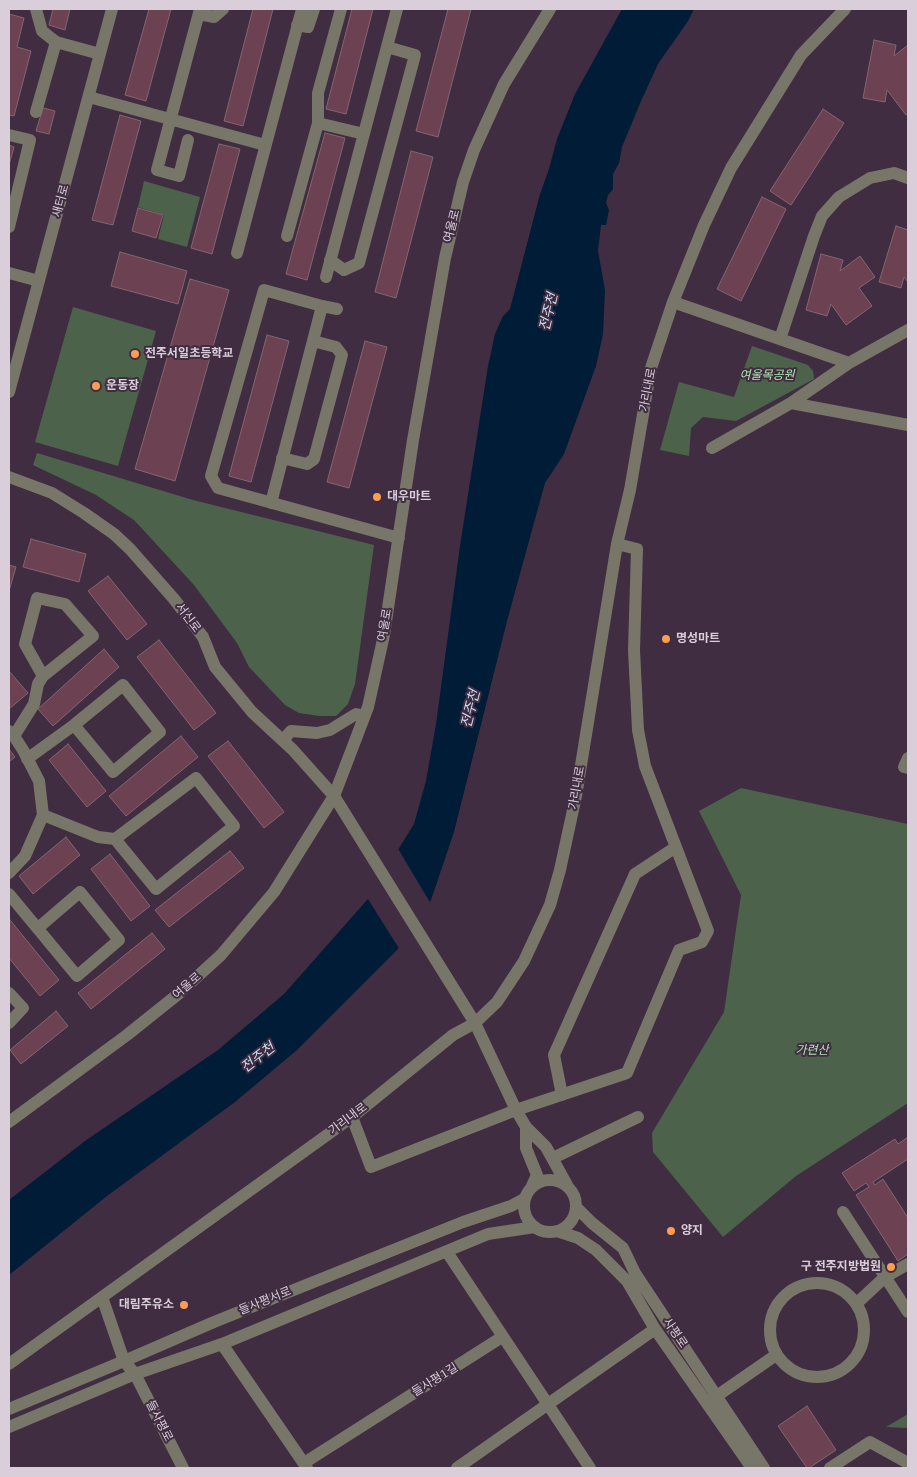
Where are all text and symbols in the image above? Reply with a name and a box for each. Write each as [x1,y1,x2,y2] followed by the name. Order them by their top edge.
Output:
[50,183,72,219] street label: 새터로
[441,208,463,244] street label: 여울로
[536,291,562,333] water label: 전주천
[145,347,233,361] place label: 전주서일초등학교
[129,348,141,360] marker: 전주서일초등학교
[637,367,659,413] street label: 가리내로
[739,369,795,383] park label: 여울목공원
[106,379,139,393] place label: 운동장
[90,380,102,392] marker: 운동장
[387,490,431,504] place label: 대우마트
[371,491,383,503] marker: 대우마트
[172,600,204,636] street label: 서신로
[375,607,395,643] street label: 여울로
[676,632,720,646] place label: 명성마트
[660,633,672,645] marker: 명성마트
[458,688,484,730] water label: 전주천
[566,765,588,811] street label: 가리내로
[170,970,204,1002] street label: 여울로
[238,1039,278,1077] water label: 전주천
[795,1044,829,1058] park label: 가련산
[326,1100,370,1138] street label: 가리내로
[681,1224,703,1238] place label: 양지
[665,1225,677,1237] marker: 양지
[801,1260,881,1274] place label: 구 전주지방법원
[885,1261,897,1273] marker: 구 전주지방법원
[237,1284,293,1318] street label: 들사평서로
[119,1298,174,1312] place label: 대림주유소
[178,1299,190,1311] marker: 대림주유소
[660,1315,690,1351] street label: 사평로
[409,1360,461,1400] street label: 들사평1길
[143,1398,175,1444] street label: 들사평로

